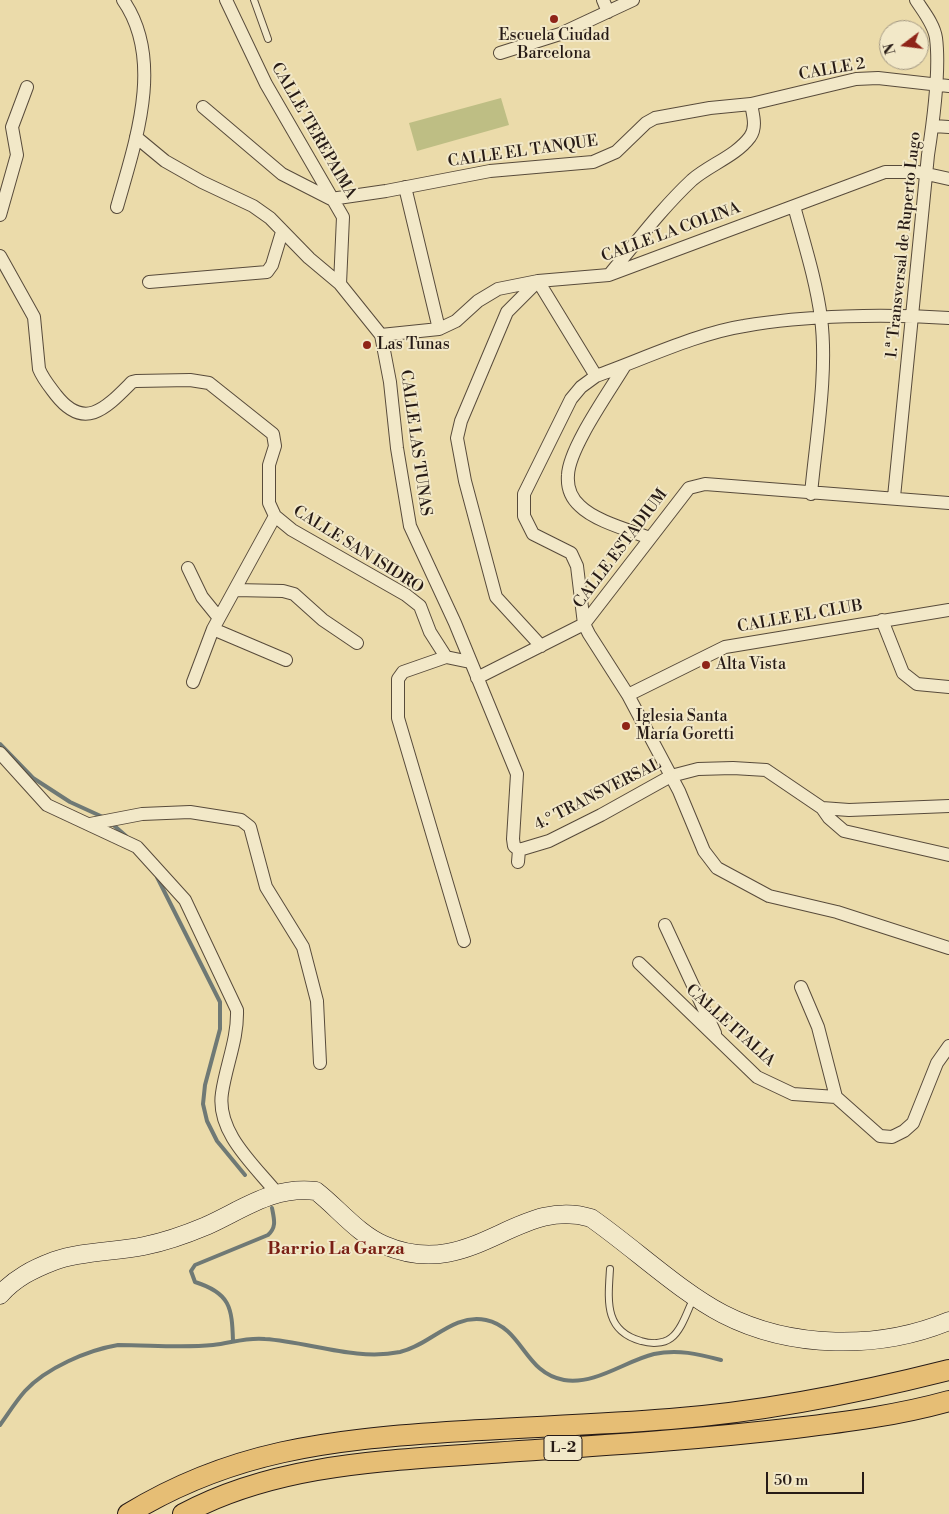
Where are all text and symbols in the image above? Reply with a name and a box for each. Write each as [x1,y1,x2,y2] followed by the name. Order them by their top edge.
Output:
[548,13,560,25] marker: Escuela Ciudad Barcelona
[879,20,929,70] north arrow
[498,26,610,64] place label: Escuela Ciudad Barcelona
[880,41,901,56] text: N
[797,55,867,85] street label: CALLE 2
[266,60,360,202] street label: CALLE TEREPAIMA
[883,131,925,359] street label: 1.ª Transversal de Ruperto Lugo
[447,132,599,172] street label: CALLE EL TANQUE
[599,199,743,267] street label: CALLE LA COLINA
[377,335,450,355] place label: Las Tunas
[361,339,373,351] marker: Las Tunas
[395,369,435,517] street label: CALLE LAS TUNAS
[570,486,672,612] street label: CALLE ESTADIUM
[289,502,427,598] street label: CALLE SAN ISIDRO
[736,597,864,637] street label: CALLE EL CLUB
[716,655,786,675] place label: Alta Vista
[700,659,712,671] marker: Alta Vista
[636,707,734,745] place label: Iglesia Santa María Goretti
[620,720,632,732] marker: Iglesia Santa María Goretti
[531,755,665,835] street label: 4.° TRANSVERSAL
[681,981,779,1071] street label: CALLE ITALIA
[267,1239,405,1261] district label: Barrio La Garza
[544,1436,582,1460] road number: L-2
[769,1462,866,1494] scale bar
[774,1471,808,1490] text: 50 m

